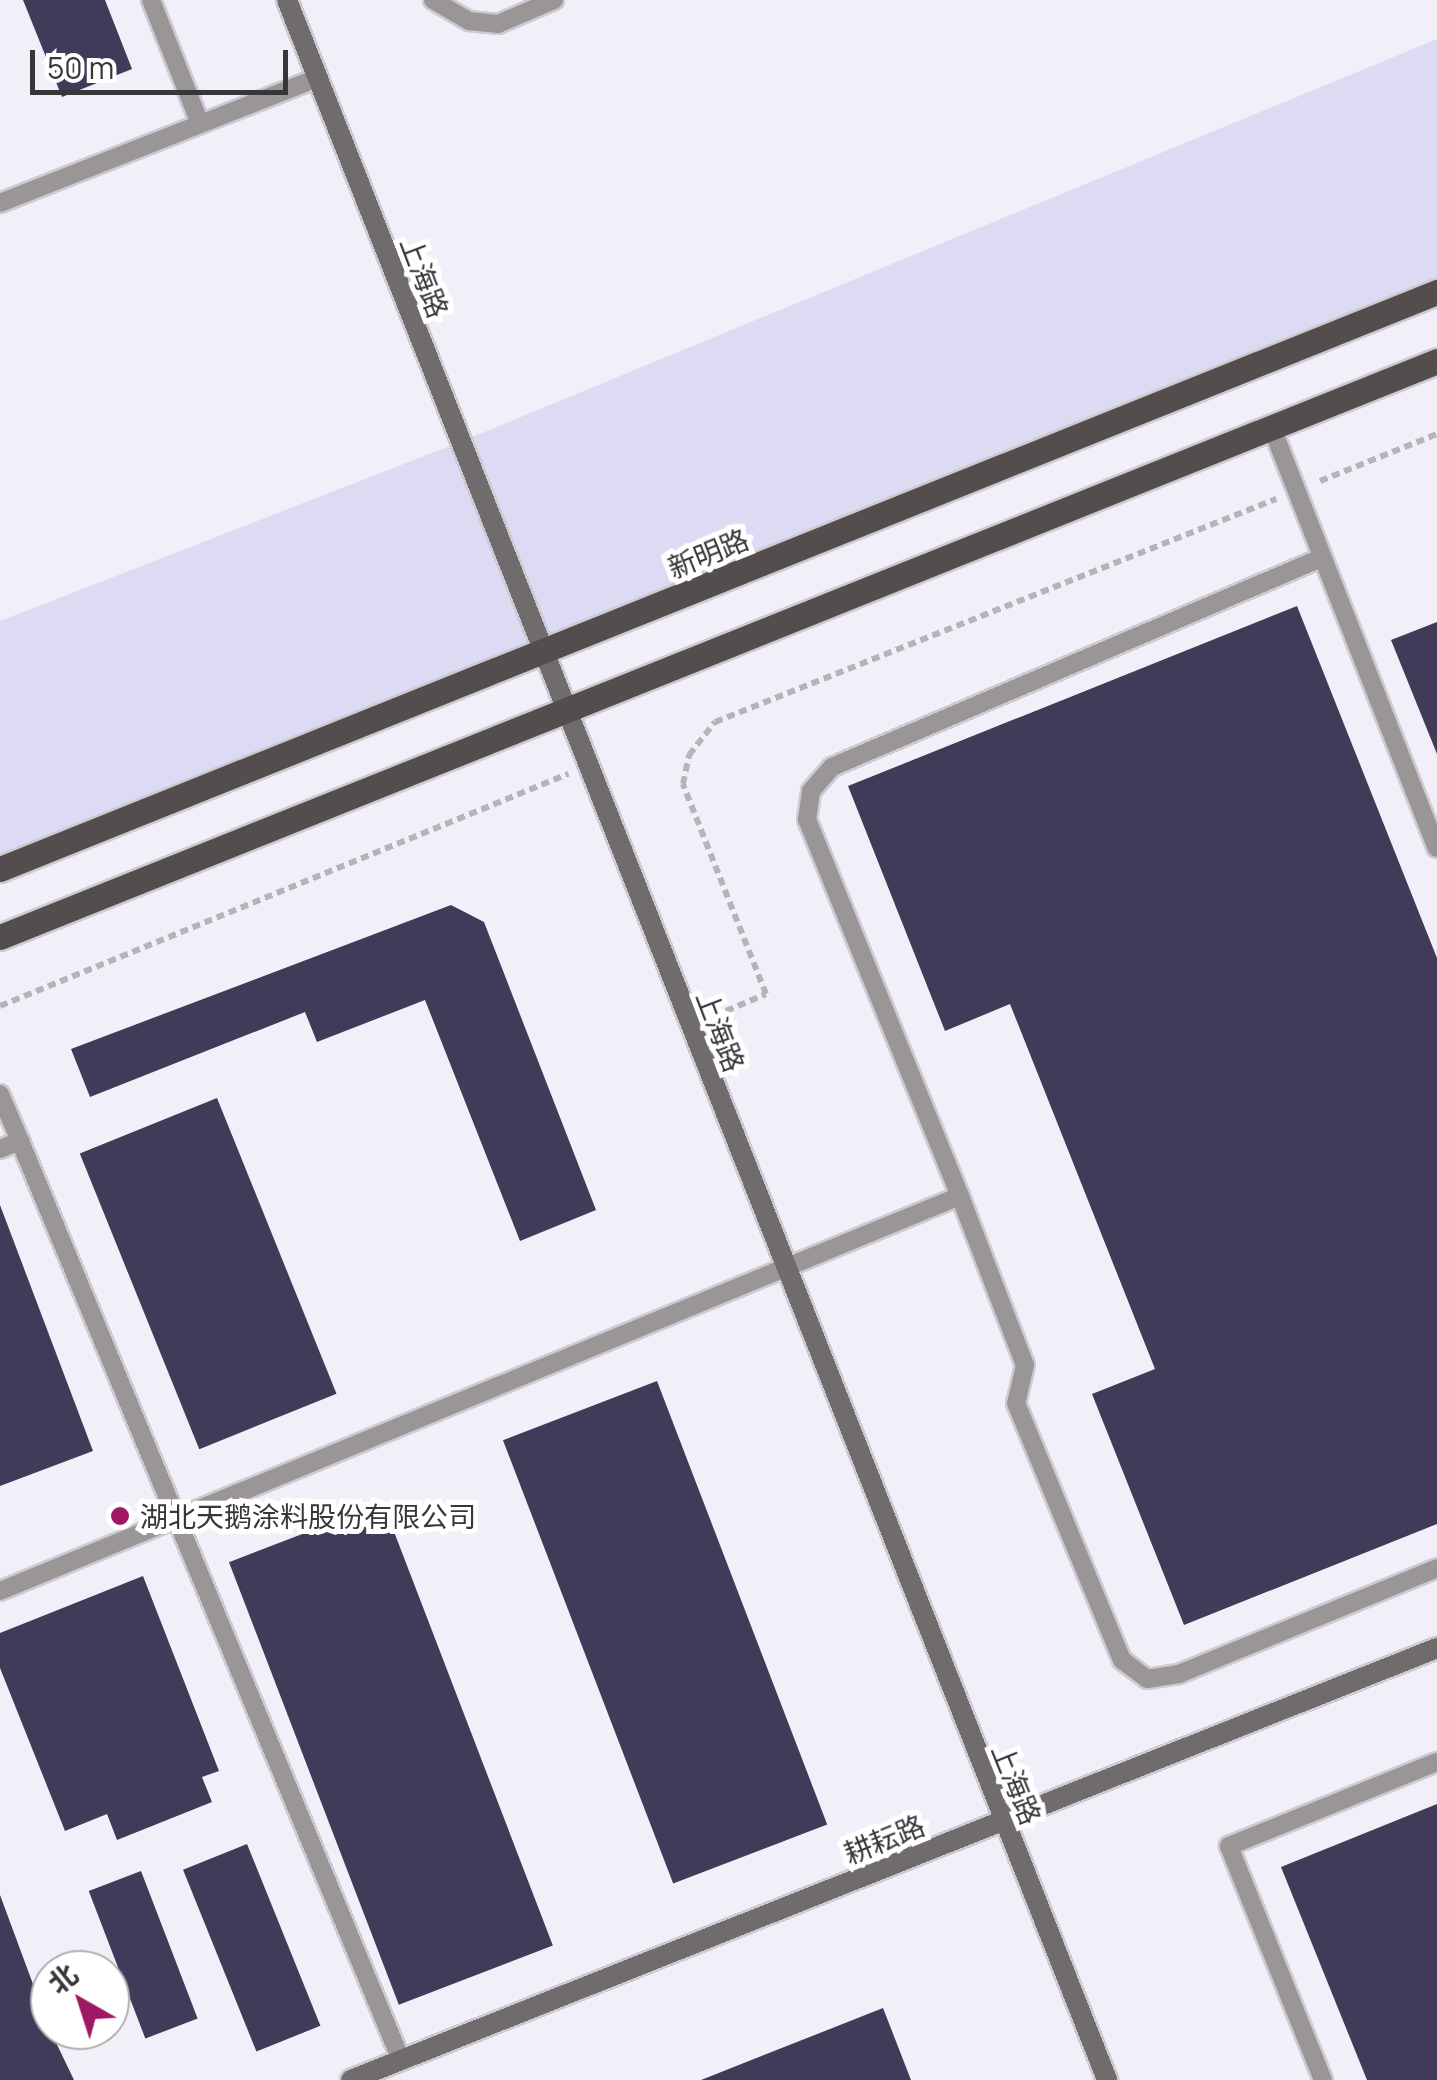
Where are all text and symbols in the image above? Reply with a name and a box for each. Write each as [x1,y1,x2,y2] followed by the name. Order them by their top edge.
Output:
[35,30,292,92] scale bar
[47,47,114,88] text: 50 m
[394,232,456,322] street label: 上海路
[663,522,753,584] street label: 新明路
[690,986,752,1076] street label: 上海路
[140,1499,476,1533] place label: 湖北天鹅涂料股份有限公司
[109,1505,131,1527] marker: 湖北天鹅涂料股份有限公司
[986,1739,1048,1829] street label: 上海路
[839,1808,929,1870] street label: 耕耘路
[30,1950,130,2050] north arrow
[40,1955,85,2002] text: 北

